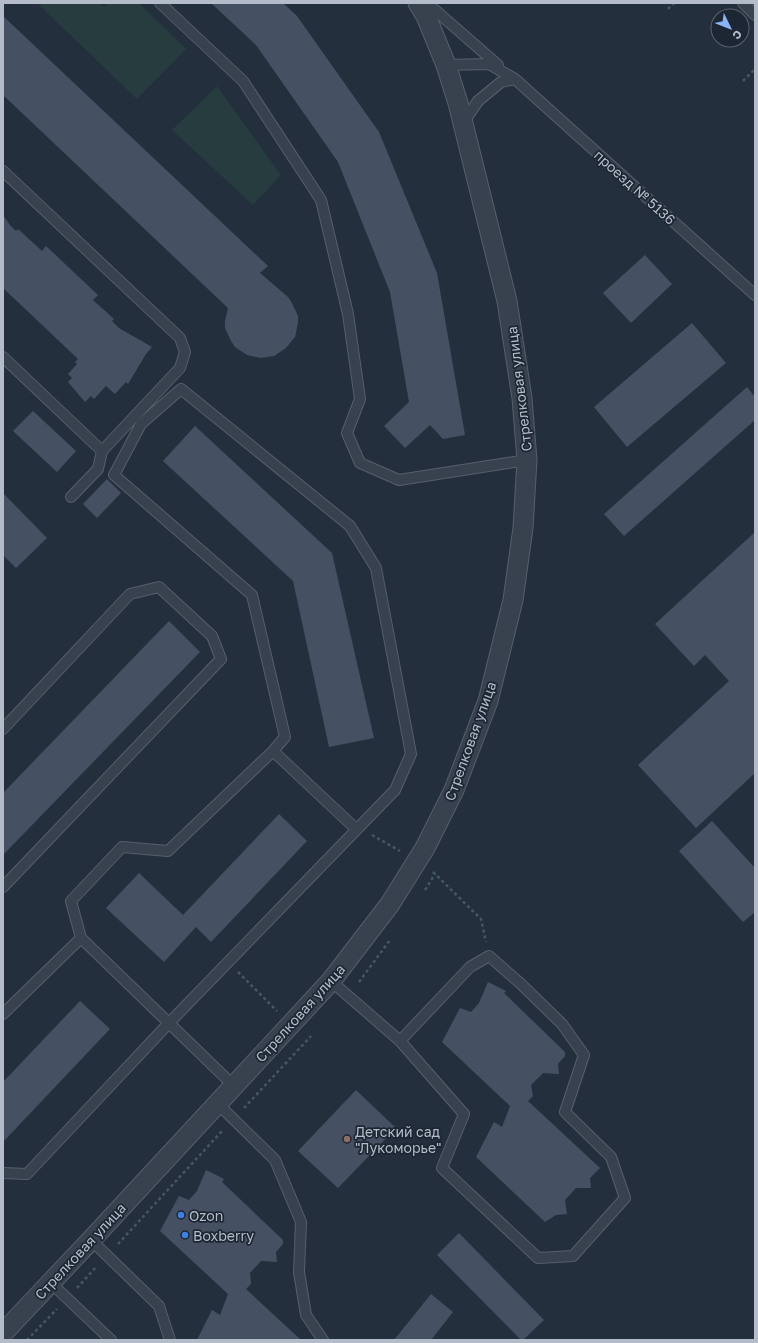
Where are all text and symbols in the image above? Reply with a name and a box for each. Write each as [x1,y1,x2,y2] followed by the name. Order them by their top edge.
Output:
[710,8,750,48] north arrow
[730,28,745,43] text: С
[591,146,679,228] street label: проезд № 5136
[503,326,535,452] street label: Стрелковая улица
[441,679,499,803] street label: Стрелковая улица
[252,961,348,1065] street label: Стрелковая улица
[355,1123,442,1156] place label: Детский сад "Лукоморье"
[342,1134,352,1144] marker: Детский сад "Лукоморье"
[31,1199,129,1303] street label: Стрелковая улица
[189,1207,223,1224] place label: Ozon
[176,1210,186,1220] marker: Ozon
[193,1227,254,1244] place label: Boxberry
[180,1230,190,1240] marker: Boxberry

